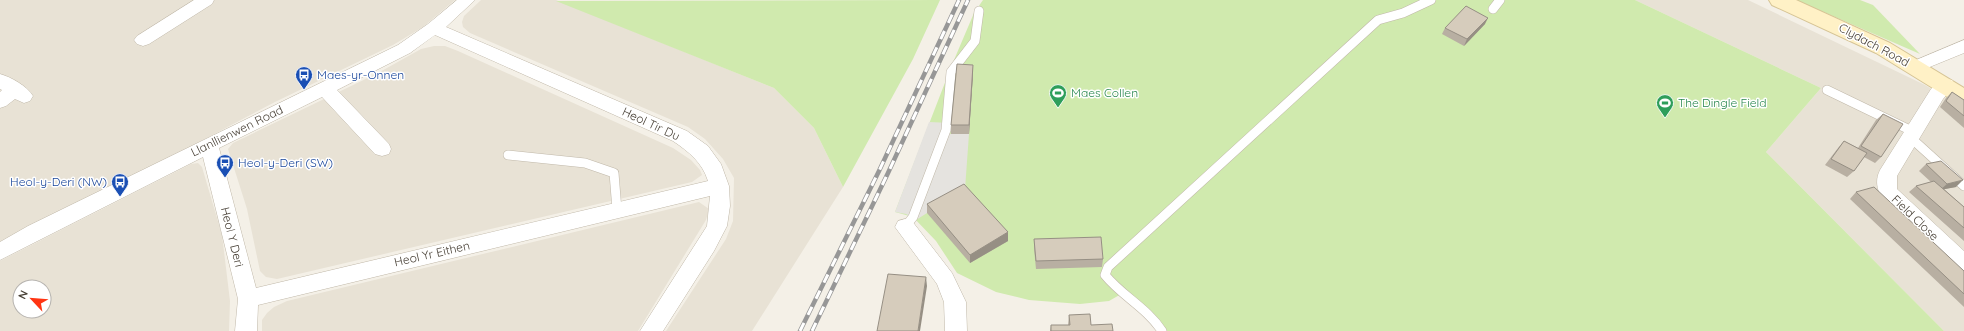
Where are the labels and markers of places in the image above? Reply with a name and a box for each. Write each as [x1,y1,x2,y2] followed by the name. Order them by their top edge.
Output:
[294,65,314,90] bus stop icon: Maes-yr-Onnen
[317,67,404,82] place label: Maes-yr-Onnen
[1048,83,1068,108] sports icon: Maes Collen
[1071,85,1138,100] place label: Maes Collen
[1655,93,1675,118] sports icon: The Dingle Field
[1678,95,1767,110] place label: The Dingle Field
[215,153,235,178] bus stop icon: Heol-y-Deri (SW)
[238,155,333,170] place label: Heol-y-Deri (SW)
[110,172,130,197] bus stop icon: Heol-y-Deri (NW)
[10,174,107,189] place label: Heol-y-Deri (NW)

